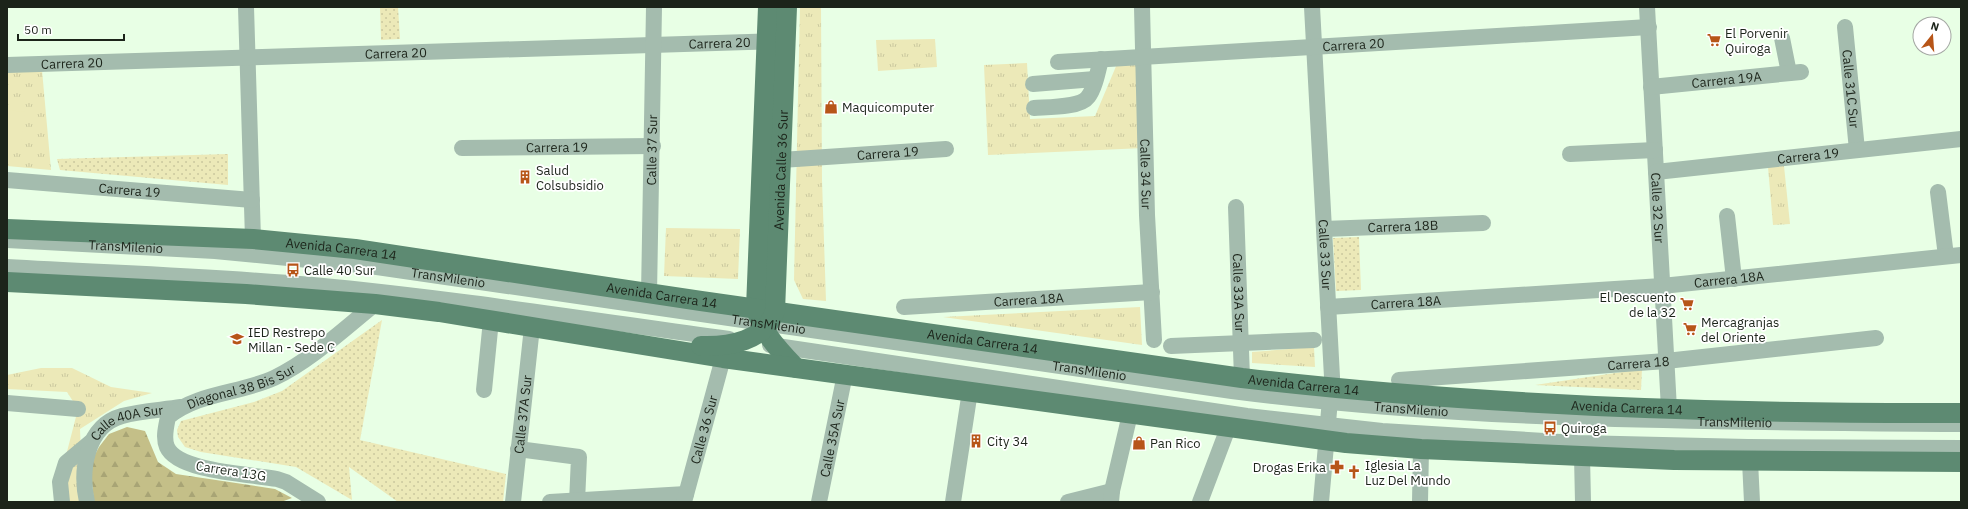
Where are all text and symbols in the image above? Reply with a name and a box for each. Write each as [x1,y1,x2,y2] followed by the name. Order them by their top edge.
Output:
[18,16,124,42] scale bar
[1912,16,1952,56] north arrow
[1929,19,1941,34] text: N
[24,22,52,37] text: 50 m
[1725,25,1788,57] place label: El Porvenir Quiroga
[1706,32,1722,48] supermarket icon: El Porvenir Quiroga
[688,33,751,52] street label: Carrera 20
[1322,34,1385,55] street label: Carrera 20
[365,43,427,62] street label: Carrera 20
[1839,49,1863,129] street label: Calle 31C Sur
[41,54,103,72] street label: Carrera 20
[1691,67,1763,91] street label: Carrera 19A
[823,99,839,115] shop icon: Maquicomputer
[842,99,934,116] place label: Maquicomputer
[770,109,791,231] street label: Avenida Calle 36 Sur
[642,114,661,186] street label: Calle 37 Sur
[526,138,588,156] street label: Carrera 19
[1137,138,1155,210] street label: Calle 34 Sur
[856,142,919,163] street label: Carrera 19
[1776,144,1840,167] street label: Carrera 19
[536,162,604,194] place label: Salud Colsubsidio
[517,169,533,185] building icon: Salud Colsubsidio
[1648,172,1668,244] street label: Calle 32 Sur
[98,179,161,201] street label: Carrera 19
[1367,216,1439,236] street label: Carrera 18B
[1315,219,1336,291] street label: Calle 33 Sur
[285,234,398,264] street label: Avenida Carrera 14
[88,236,164,257] street label: TransMilenio
[1229,253,1249,333] street label: Calle 33A Sur
[285,262,301,278] bus stop icon: Calle 40 Sur
[304,262,375,279] place label: Calle 40 Sur
[410,264,486,291] street label: TransMilenio
[1693,267,1766,291] street label: Carrera 18A
[605,278,719,312] street label: Avenida Carrera 14
[993,289,1065,310] street label: Carrera 18A
[1599,289,1676,321] place label: El Descuento de la 32
[1370,291,1442,313] street label: Carrera 18A
[1679,296,1695,312] supermarket icon: El Descuento de la 32
[731,310,807,338] street label: TransMilenio
[1701,314,1779,346] place label: Mercagranjas del Oriente
[1682,321,1698,337] supermarket icon: Mercagranjas del Oriente
[248,324,335,356] place label: IED Restrepo Millan - Sede C
[926,325,1039,357] street label: Avenida Carrera 14
[229,331,245,347] school or university icon: IED Restrepo Millan - Sede C
[1607,352,1670,374] street label: Carrera 18
[1051,357,1128,384] street label: TransMilenio
[184,360,299,413] street label: Diagonal 38 Bis Sur
[1247,370,1360,399] street label: Avenida Carrera 14
[510,374,535,455] street label: Calle 37A Sur
[686,393,721,466] street label: Calle 36 Sur
[1570,396,1683,418] street label: Avenida Carrera 14
[1373,397,1449,420] street label: TransMilenio
[816,398,848,479] street label: Calle 35A Sur
[86,401,164,444] street label: Calle 40A Sur
[1697,413,1772,431] street label: TransMilenio
[1542,420,1558,436] bus stop icon: Quiroga
[1561,420,1607,437] place label: Quiroga
[968,433,984,449] building icon: City 34
[987,433,1028,450] place label: City 34
[1131,435,1147,451] shop icon: Pan Rico
[1150,435,1200,452] place label: Pan Rico
[195,457,267,485] street label: Carrera 13G
[1365,457,1450,489] place label: Iglesia La Luz Del Mundo
[1253,459,1326,476] place label: Drogas Erika
[1329,459,1345,475] pharmacy icon: Drogas Erika
[1346,464,1362,480] church icon: Iglesia La Luz Del Mundo

